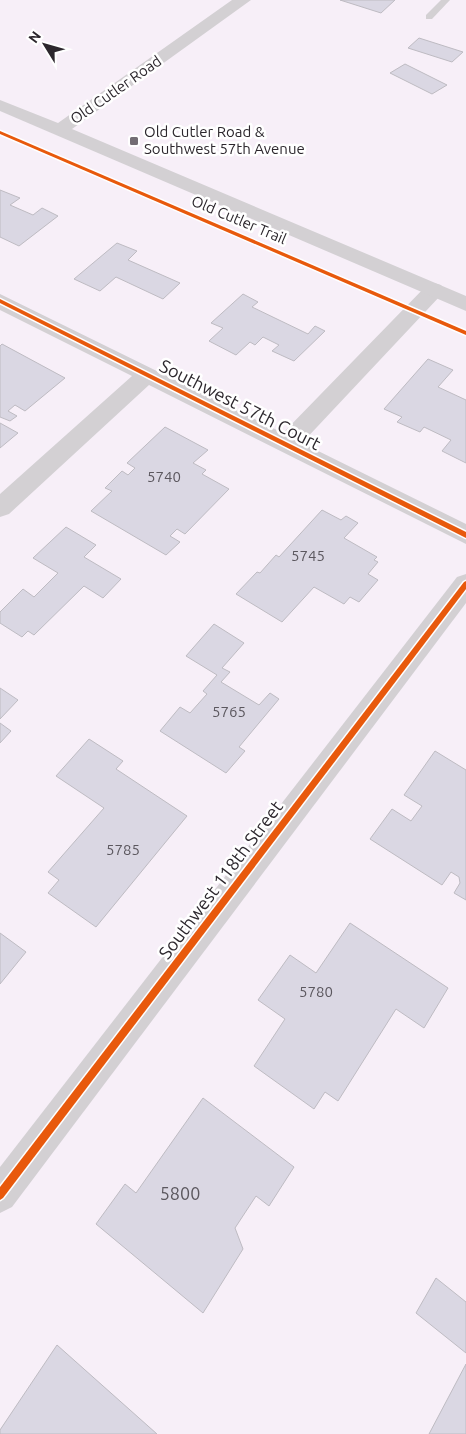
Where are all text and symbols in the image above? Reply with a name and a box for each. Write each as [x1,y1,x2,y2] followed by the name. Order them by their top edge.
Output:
[20,20,70,70] north arrow
[25,28,44,46] text: N
[67,52,165,127] street label: Old Cutler Road
[144,123,305,157] place label: Old Cutler Road & Southwest 57th Avenue
[128,135,140,147] marker: Old Cutler Road & Southwest 57th Avenue
[189,192,289,247] street label: Old Cutler Trail
[157,355,324,453] street label: Southwest 57th Court
[147,468,181,485] house number: 5740
[291,547,325,564] house number: 5745
[212,703,246,720] house number: 5765
[154,796,286,962] street label: Southwest 118th Street
[106,841,140,858] house number: 5785
[299,983,333,1000] house number: 5780
[160,1183,200,1203] house number: 5800

